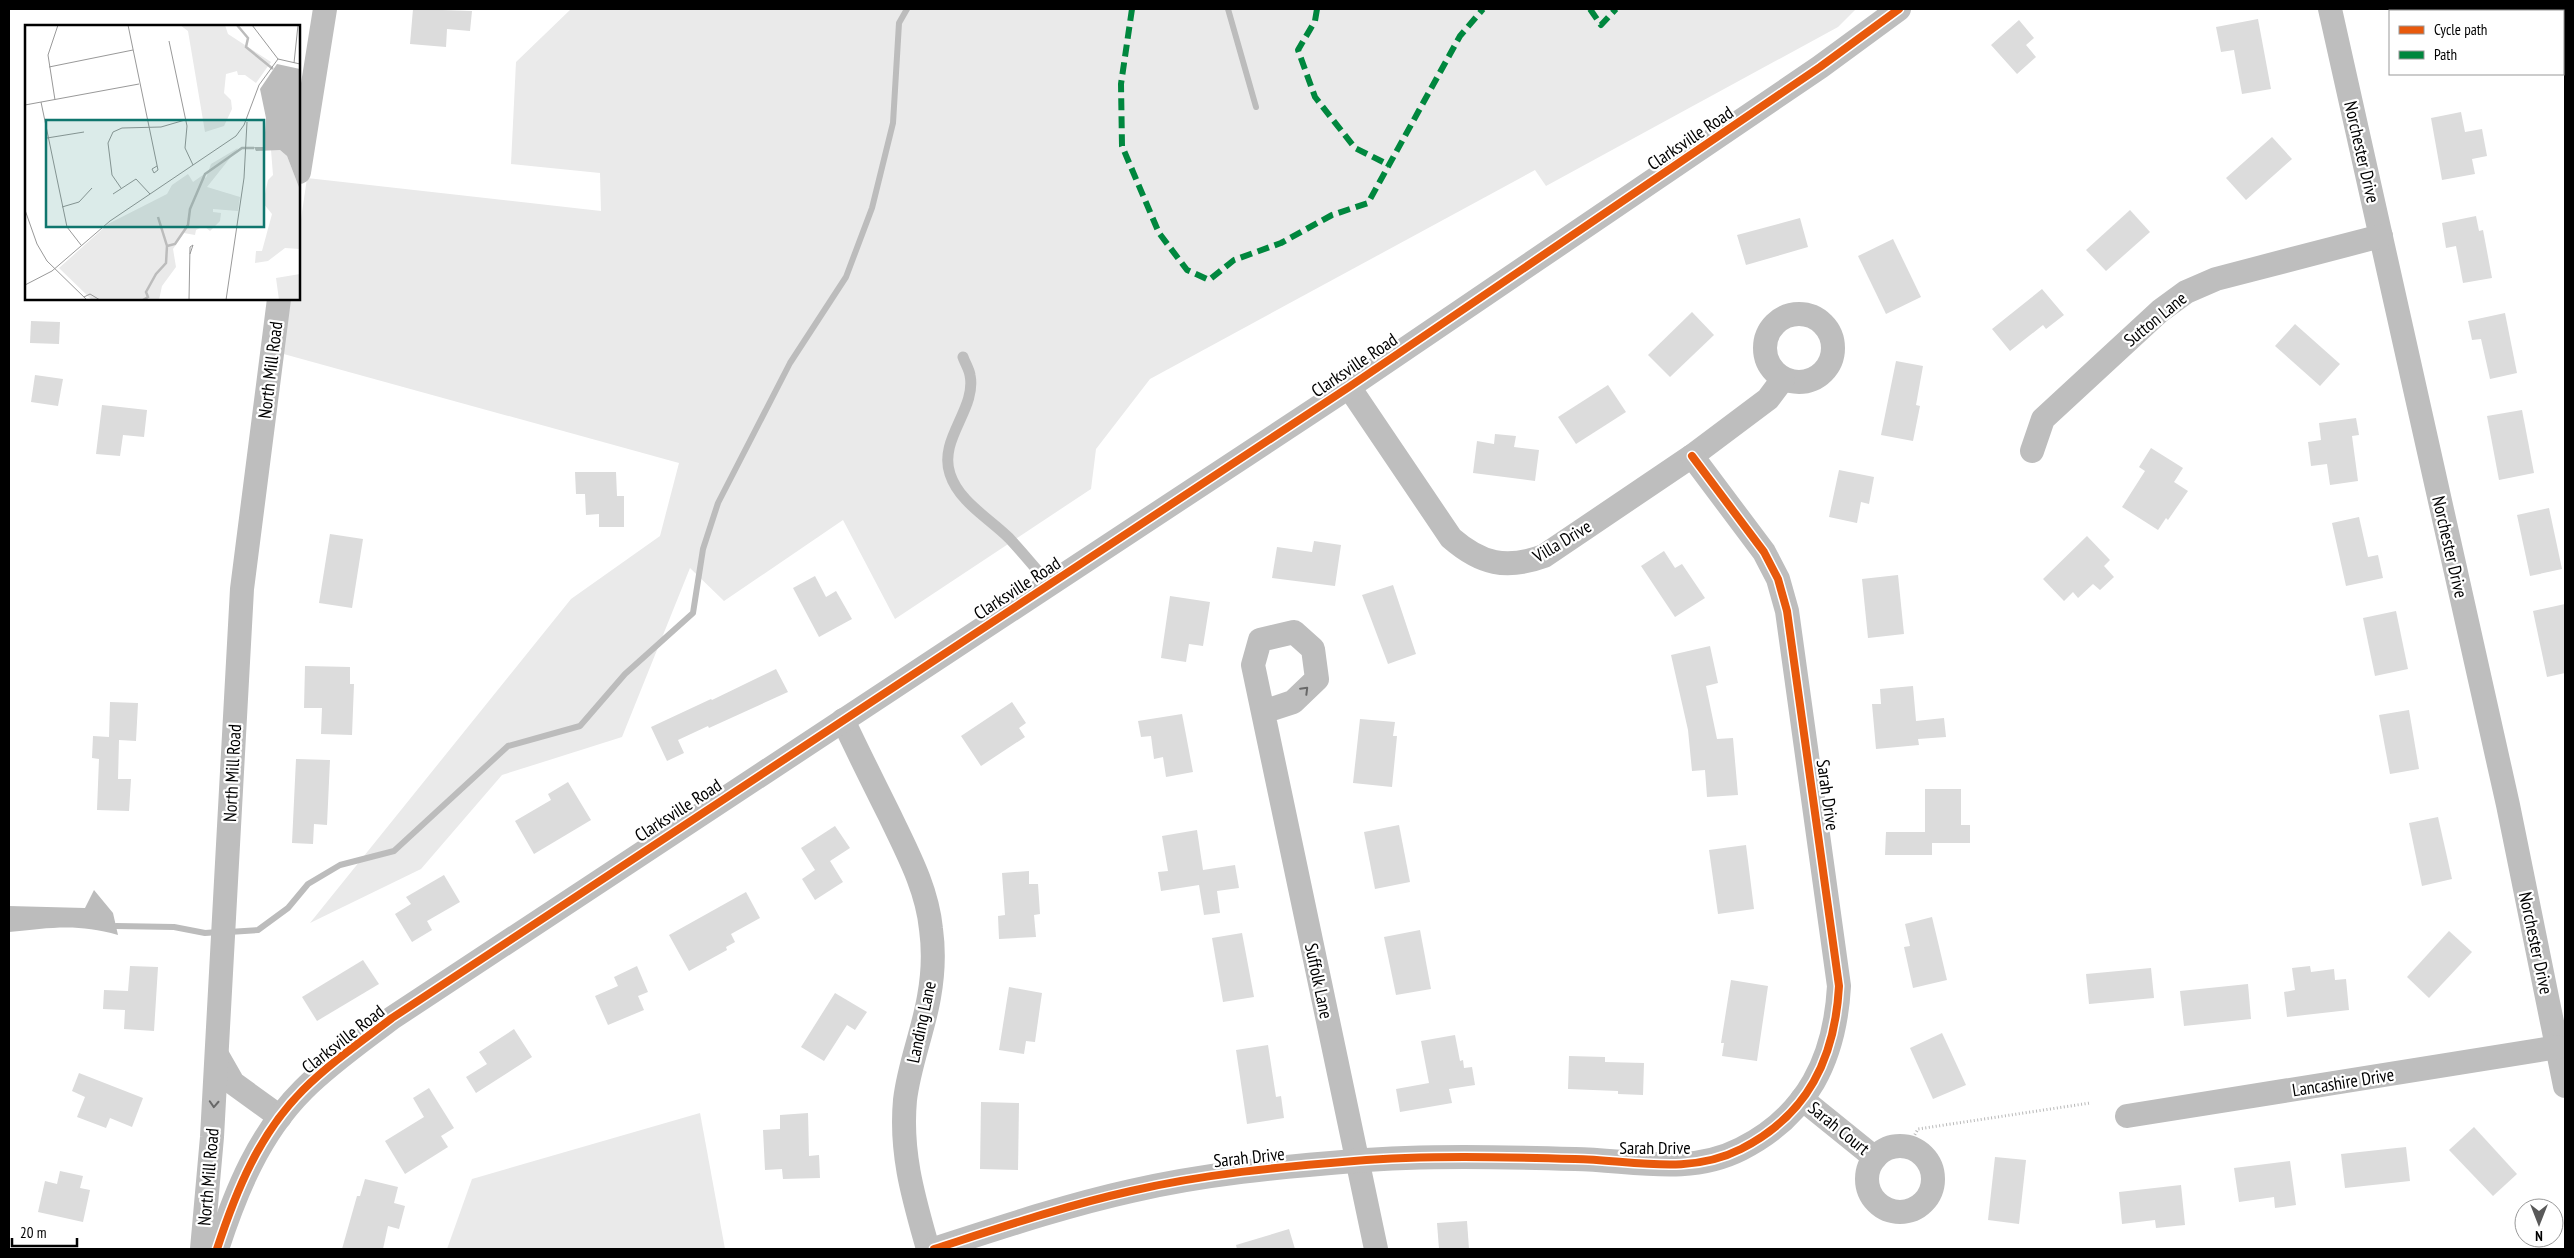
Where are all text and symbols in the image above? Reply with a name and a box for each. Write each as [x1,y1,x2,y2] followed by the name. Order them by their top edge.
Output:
[2389,10,2564,75] legend
[2434,20,2487,39] text: Cycle path
[25,25,300,300] inset map
[2434,45,2457,64] text: Path
[2339,99,2385,205] street label: Norchester Drive
[1643,101,1737,175] street label: Clarksville Road
[2119,287,2191,351] street label: Sutton Lane
[253,320,287,420] street label: North Mill Road
[1307,328,1401,402] street label: Clarksville Road
[2427,494,2473,600] street label: Norchester Drive
[1528,515,1596,568] street label: Villa Drive
[969,551,1065,625] street label: Clarksville Road
[1300,687,1309,696] one-way arrow
[218,724,246,822] street label: North Mill Road
[1812,758,1844,832] street label: Sarah Drive
[630,773,726,847] street label: Clarksville Road
[2514,890,2558,996] street label: Norchester Drive
[1300,941,1338,1021] street label: Suffolk Lane
[901,979,941,1065] street label: Landing Lane
[297,1000,389,1078] street label: Clarksville Road
[2290,1063,2396,1101] street label: Lancashire Drive
[1804,1096,1874,1160] street label: Sarah Court
[209,1100,220,1108] one-way arrow
[192,1127,224,1227] street label: North Mill Road
[1619,1136,1691,1159] street label: Sarah Drive
[1212,1142,1286,1172] street label: Sarah Drive
[2514,1198,2564,1248] north arrow
[12,1216,78,1248] scale bar
[20,1223,46,1242] text: 20 m
[2535,1227,2543,1245] text: N

